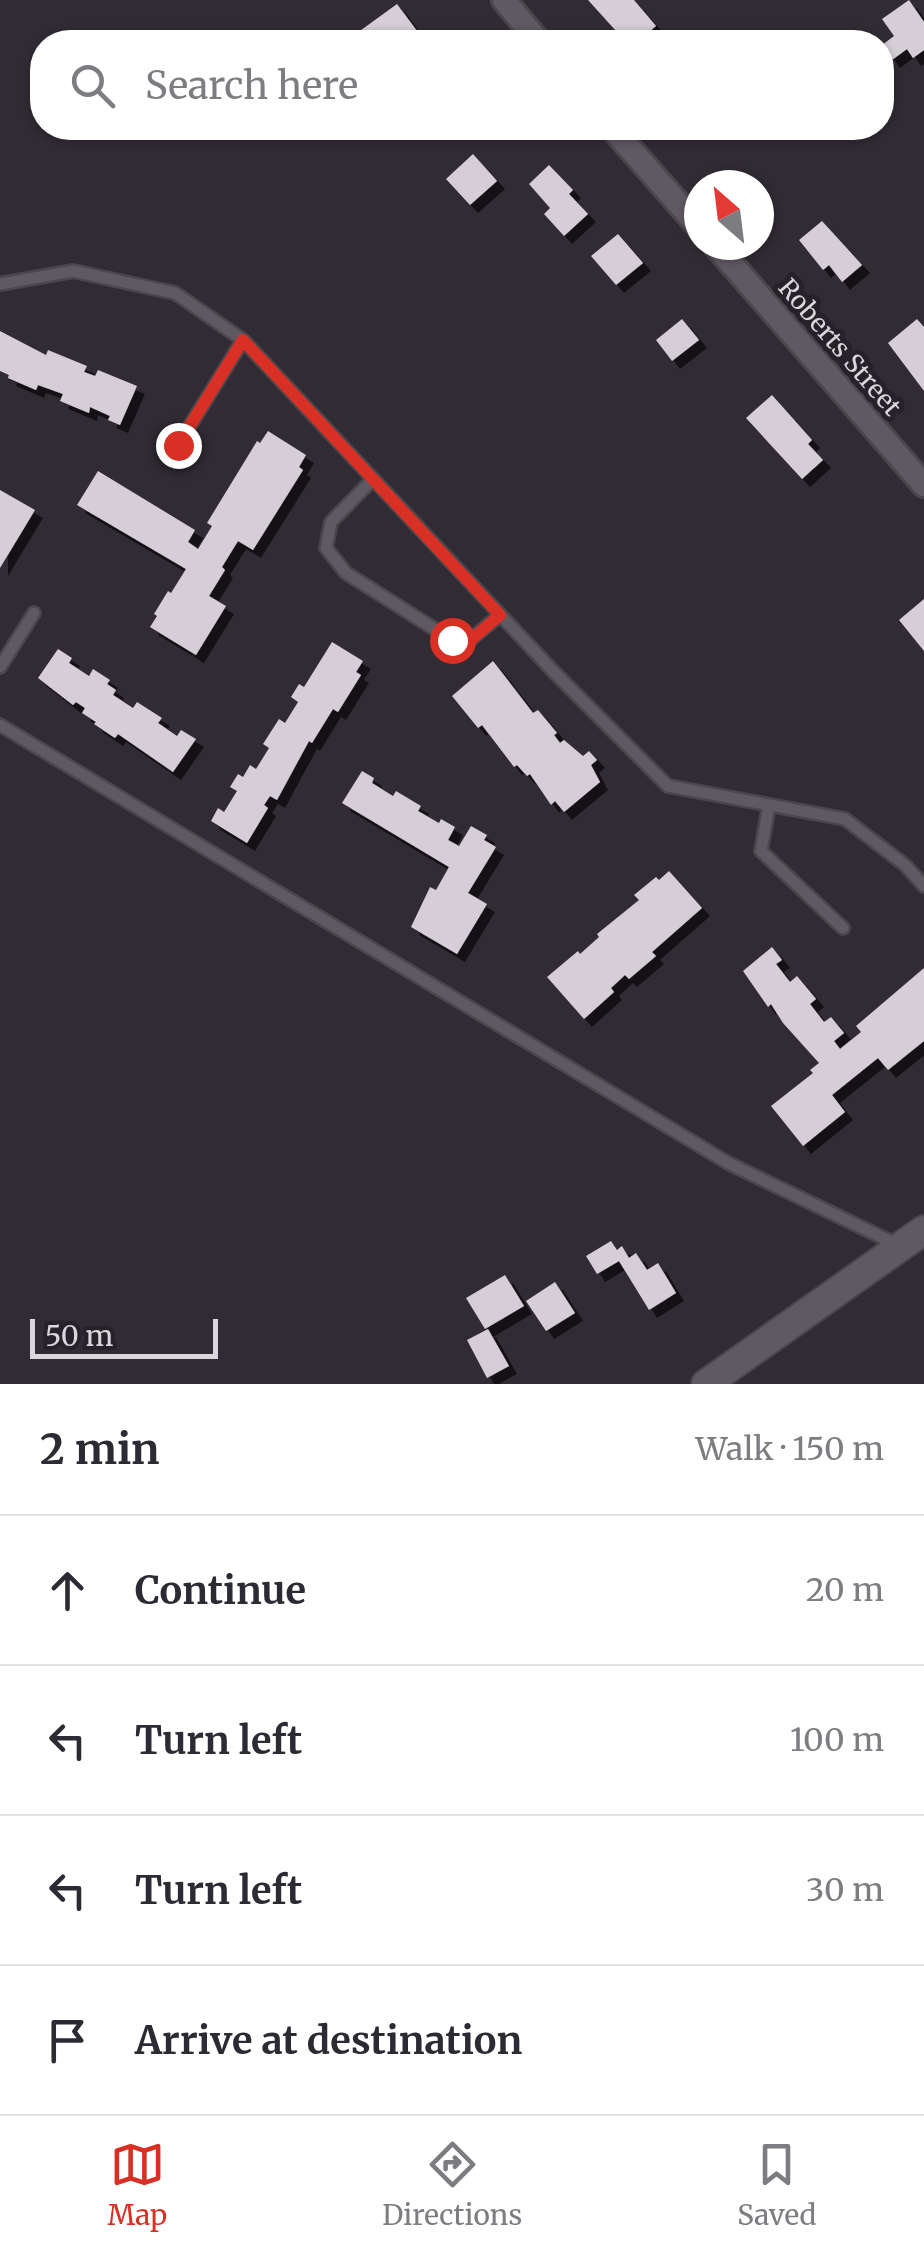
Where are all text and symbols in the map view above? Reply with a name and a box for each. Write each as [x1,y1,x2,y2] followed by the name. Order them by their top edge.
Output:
[30,30,894,140] search box
[65,58,120,113] icon: search
[145,62,358,109] text: Search here
[684,170,774,260] north arrow
[772,272,908,422] street label: Roberts Street
[156,423,202,469] route end
[430,618,476,664] route start
[30,1314,218,1358] scale bar
[45,1318,113,1354] text: 50 m
[40,1423,160,1475] text: 2 min
[695,1429,884,1469] text: Walk · 150 m
[40,1563,95,1618] icon: ahead
[135,1567,306,1614] text: Continue
[806,1570,884,1610] text: 20 m
[40,1713,95,1768] icon: left
[135,1717,302,1764] text: Turn left
[790,1720,884,1760] text: 100 m
[40,1863,95,1918] icon: left
[135,1867,302,1914] text: Turn left
[806,1870,884,1910] text: 30 m
[40,2013,95,2068] icon: arrive
[135,2017,522,2064] text: Arrive at destination
[107,2137,167,2233] tab: Map
[382,2137,522,2233] tab: Directions
[737,2137,816,2233] tab: Saved

